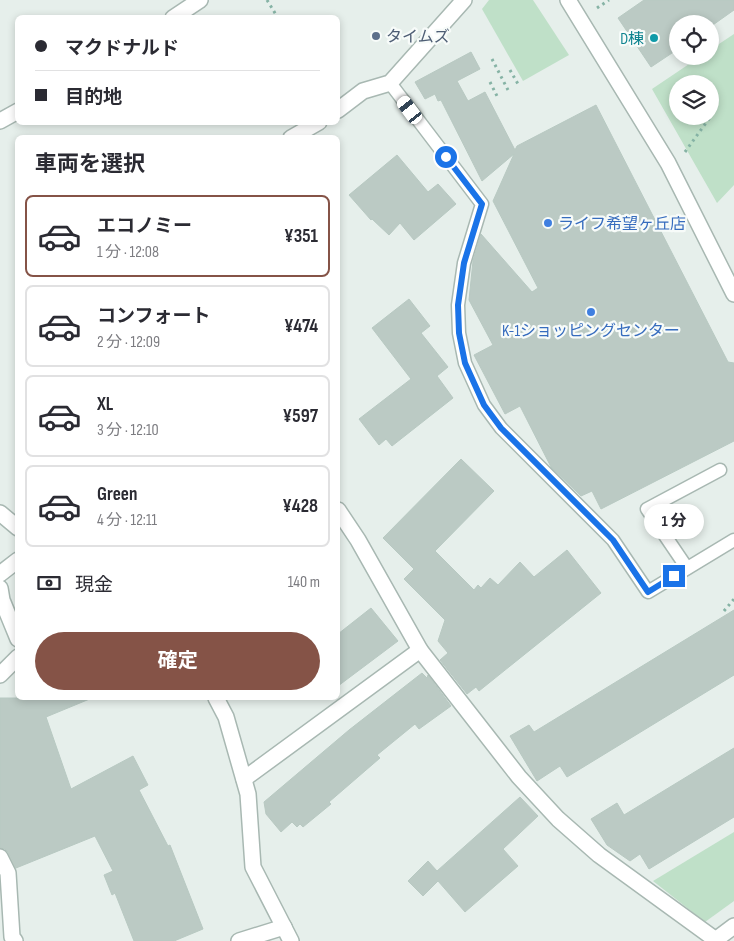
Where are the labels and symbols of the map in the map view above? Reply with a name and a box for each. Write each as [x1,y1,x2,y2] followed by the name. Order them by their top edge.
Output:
[386,28,450,47] place label: タイムズ
[370,30,382,42] marker: タイムズ
[620,30,644,49] place label: D棟
[648,32,660,44] marker: D棟
[394,94,425,126] car
[435,146,457,168] route start
[558,215,686,234] place label: ライフ希望ヶ丘店
[542,217,554,229] marker: ライフ希望ヶ丘店
[585,306,597,318] marker: K-1ショッピングセンター
[502,322,680,341] place label: K-1ショッピングセンター
[644,504,704,538] callout: 1 分
[663,565,685,587] route end

